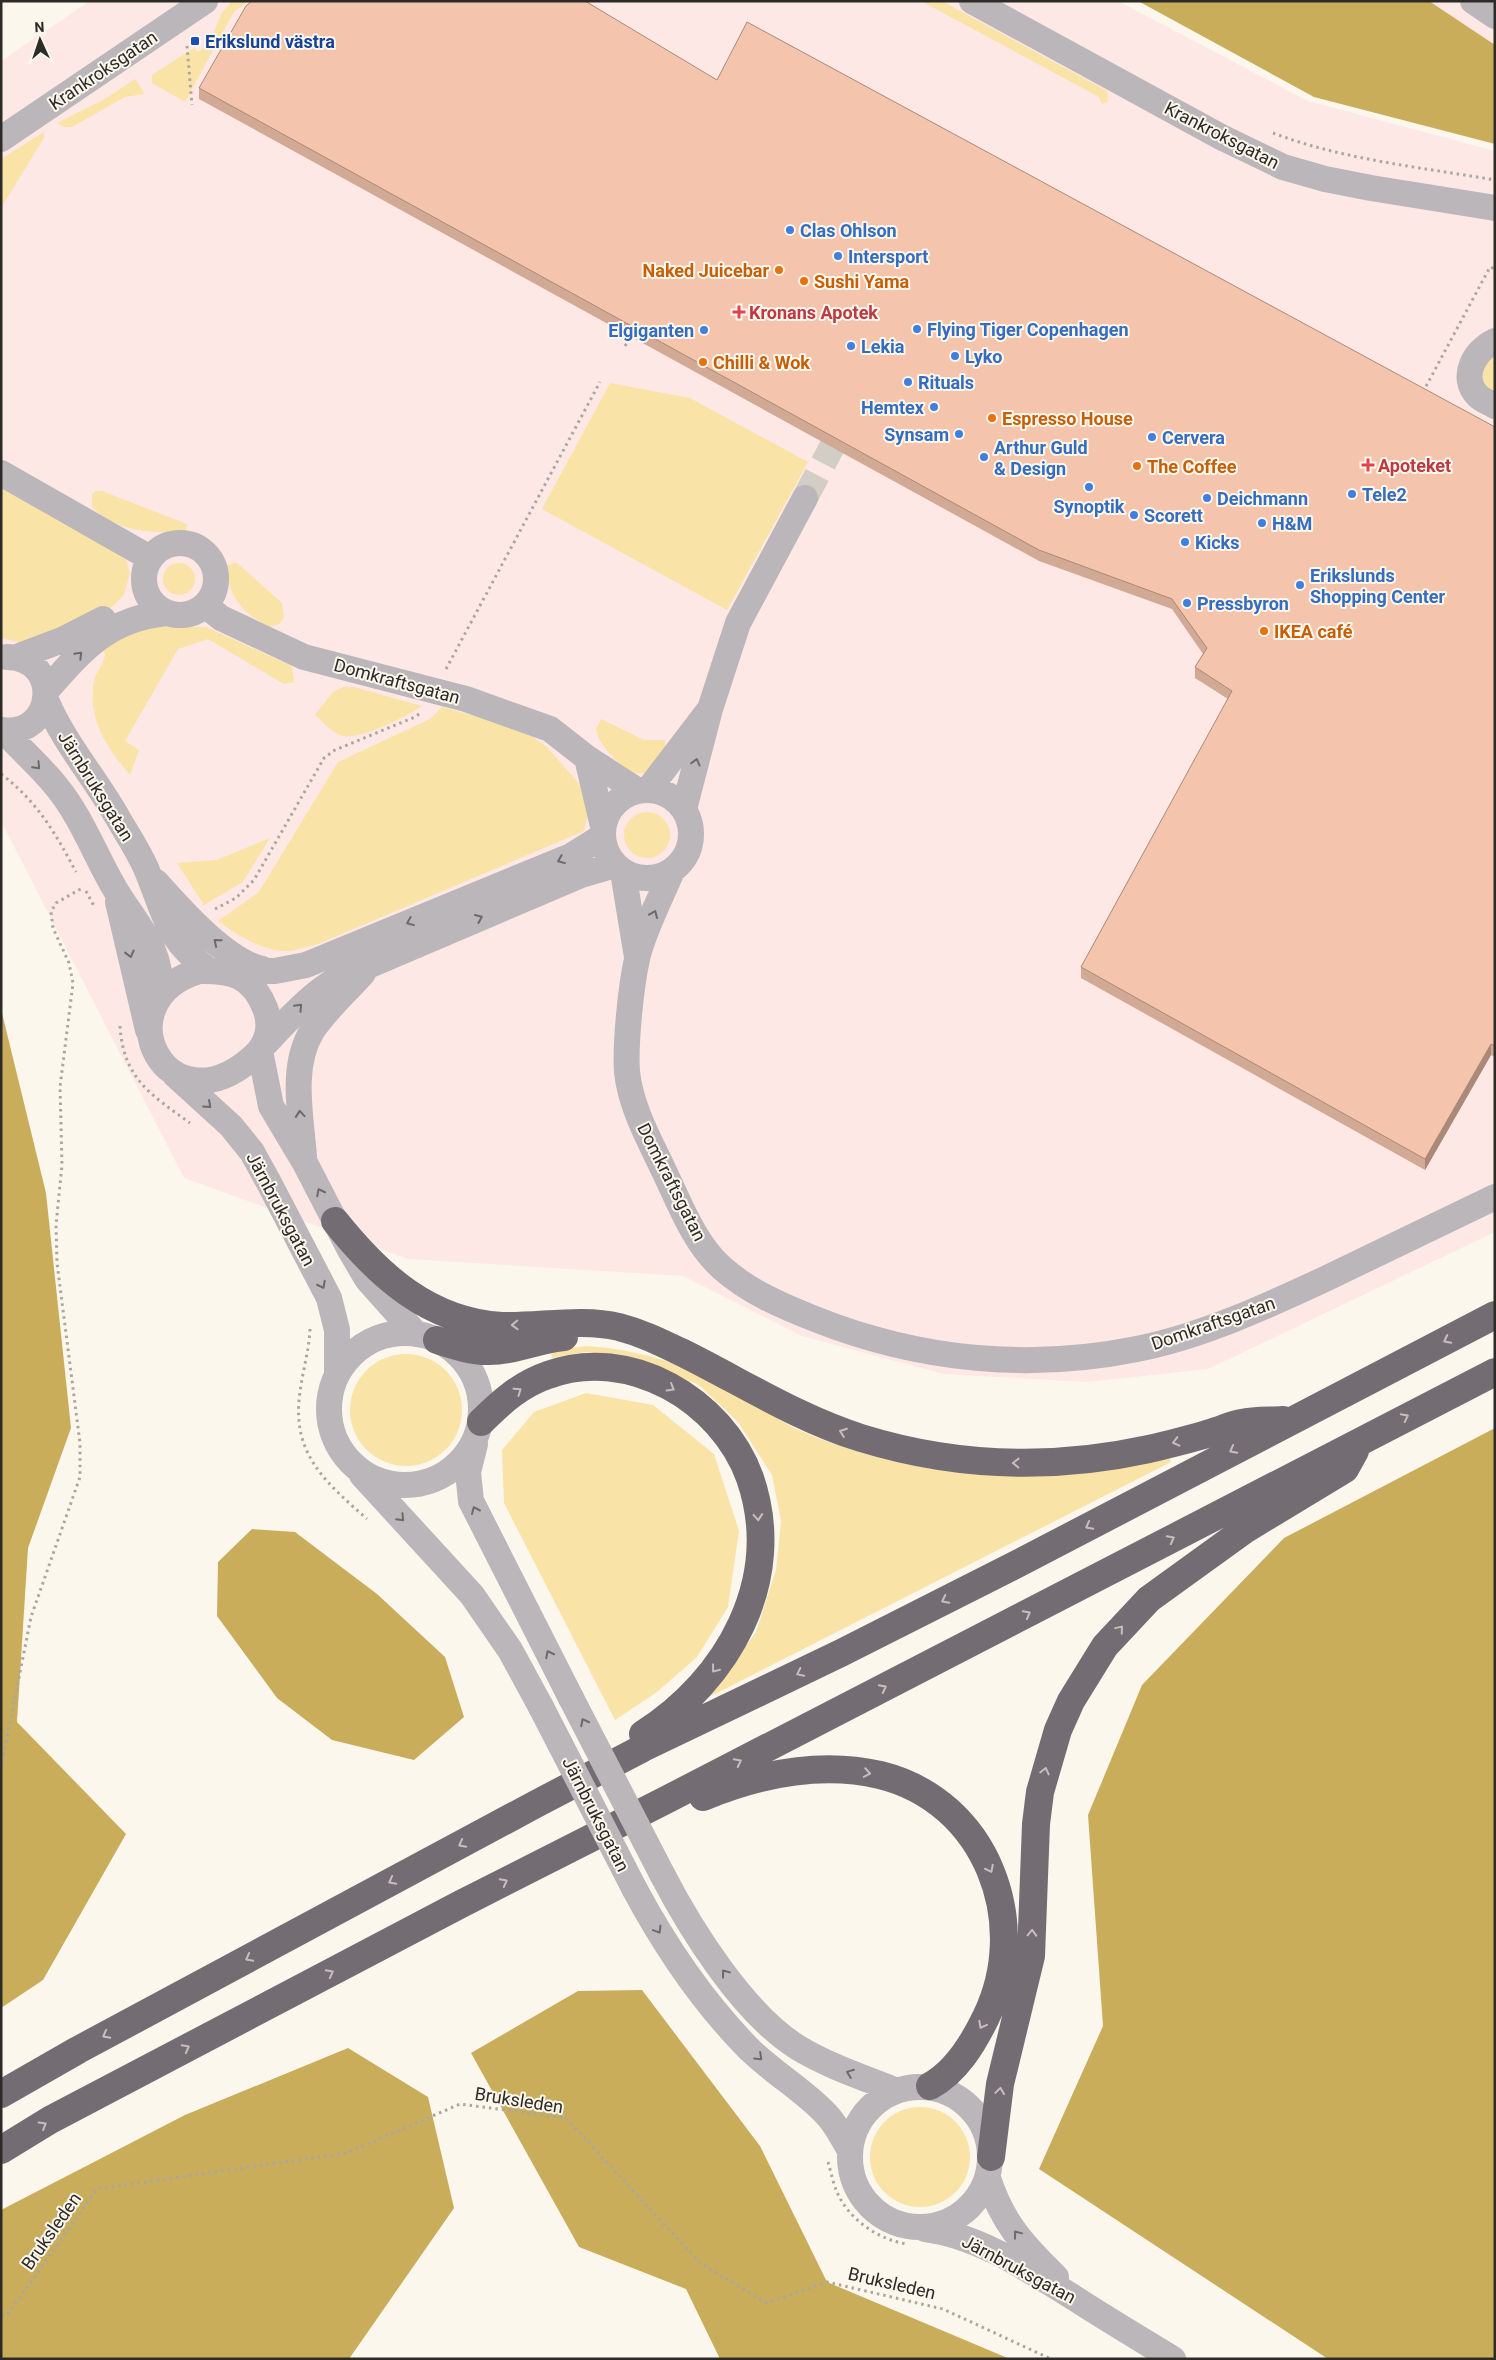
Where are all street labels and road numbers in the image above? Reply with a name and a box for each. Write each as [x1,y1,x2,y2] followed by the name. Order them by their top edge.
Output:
[45,26,161,114] street label: Krankroksgatan
[1161,97,1283,173] street label: Krankroksgatan
[332,654,462,708] street label: Domkraftsgatan
[54,727,138,845] street label: Järnbruksgatan
[633,1120,711,1244] street label: Domkraftsgatan
[242,1149,320,1269] street label: Järnbruksgatan
[1148,1292,1278,1354] street label: Domkraftsgatan
[558,1753,634,1875] street label: Järnbruksgatan
[473,2083,565,2117] street label: Bruksleden
[17,2188,85,2274] street label: Bruksleden
[959,2230,1079,2308] street label: Järnbruksgatan
[846,2263,938,2303] street label: Bruksleden

